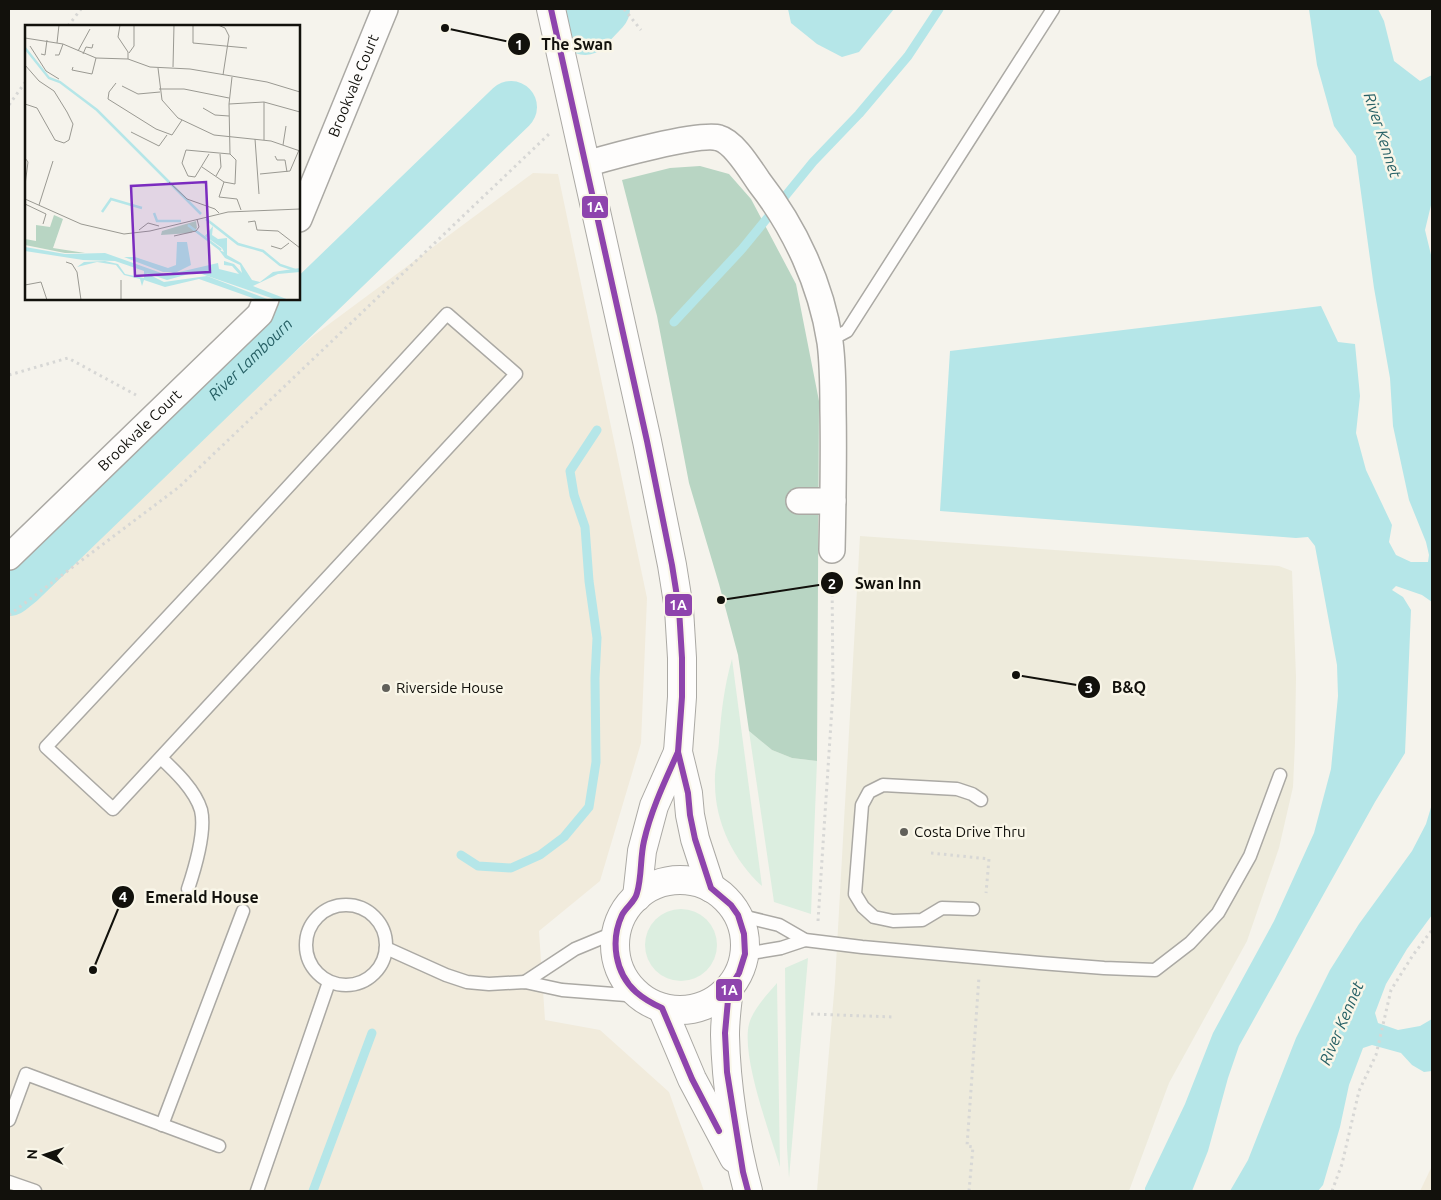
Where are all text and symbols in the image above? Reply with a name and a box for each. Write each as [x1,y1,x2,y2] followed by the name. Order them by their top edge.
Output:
[25,25,300,300] inset map
[507,29,623,60] callout: The Swan
[325,32,382,139] street label: Brookvale Court
[541,35,613,53] text: The Swan
[515,36,523,53] text: 1
[1361,90,1406,181] water label: River Kennet
[581,195,609,219] line badge: 1A
[586,199,604,215] text: 1A
[204,314,296,403] water label: River Lambourn
[94,386,185,474] street label: Brookvale Court
[820,568,931,599] callout: Swan Inn
[855,574,921,592] text: Swan Inn
[828,575,836,592] text: 2
[664,593,693,617] line badge: 1A
[669,597,687,613] text: 1A
[1077,672,1156,703] callout: B&Q
[1112,678,1146,696] text: B&Q
[396,679,503,696] place label: Riverside House
[1085,679,1093,696] text: 3
[380,682,392,694] marker: Riverside House
[914,823,1026,840] place label: Costa Drive Thru
[898,826,910,838] marker: Costa Drive Thru
[111,882,269,913] callout: Emerald House
[119,888,127,905] text: 4
[145,888,259,906] text: Emerald House
[715,978,743,1002] line badge: 1A
[1315,978,1367,1067] water label: River Kennet
[720,982,738,998] text: 1A
[20,1130,70,1180] north arrow
[24,1149,40,1160] text: N

